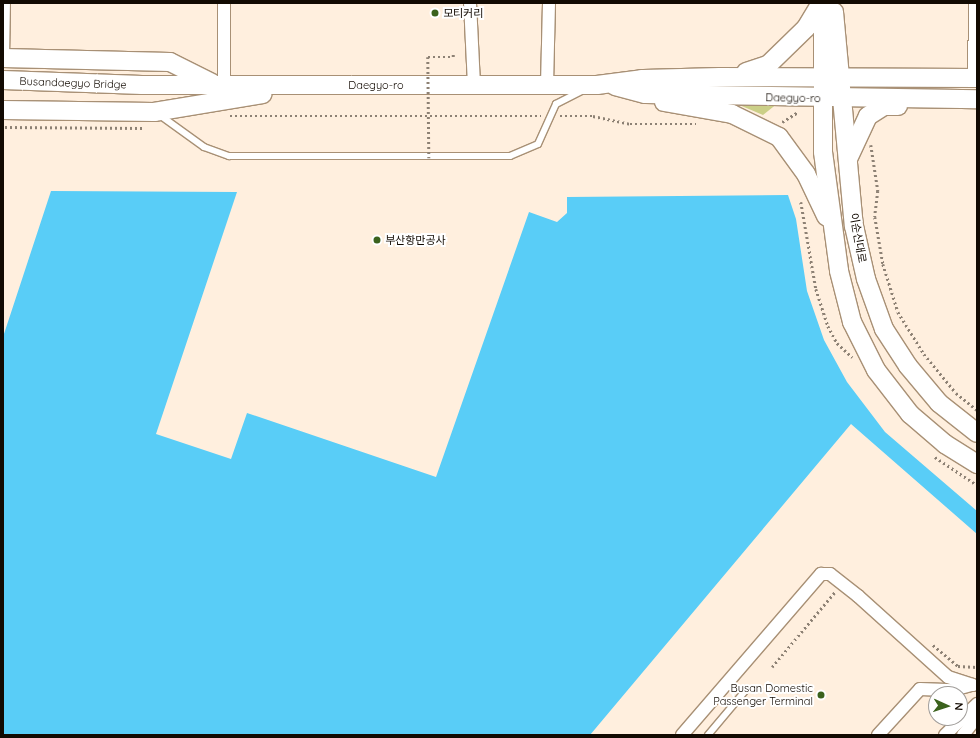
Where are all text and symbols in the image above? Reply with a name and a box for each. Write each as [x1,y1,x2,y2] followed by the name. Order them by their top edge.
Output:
[443,6,483,20] place label: 모티커리
[430,8,440,18] marker: 모티커리
[19,75,127,91] street label: Busandaegyo Bridge
[348,78,404,92] street label: Daegyo-ro
[765,91,821,105] street label: Daegyo-ro
[847,212,869,264] street label: 이순신대로
[385,233,446,247] place label: 부산항만공사
[372,235,382,245] marker: 부산항만공사
[713,682,813,708] place label: Busan Domestic Passenger Terminal
[928,686,968,726] north arrow
[816,690,826,700] marker: Busan Domestic Passenger Terminal
[952,702,966,711] text: N

